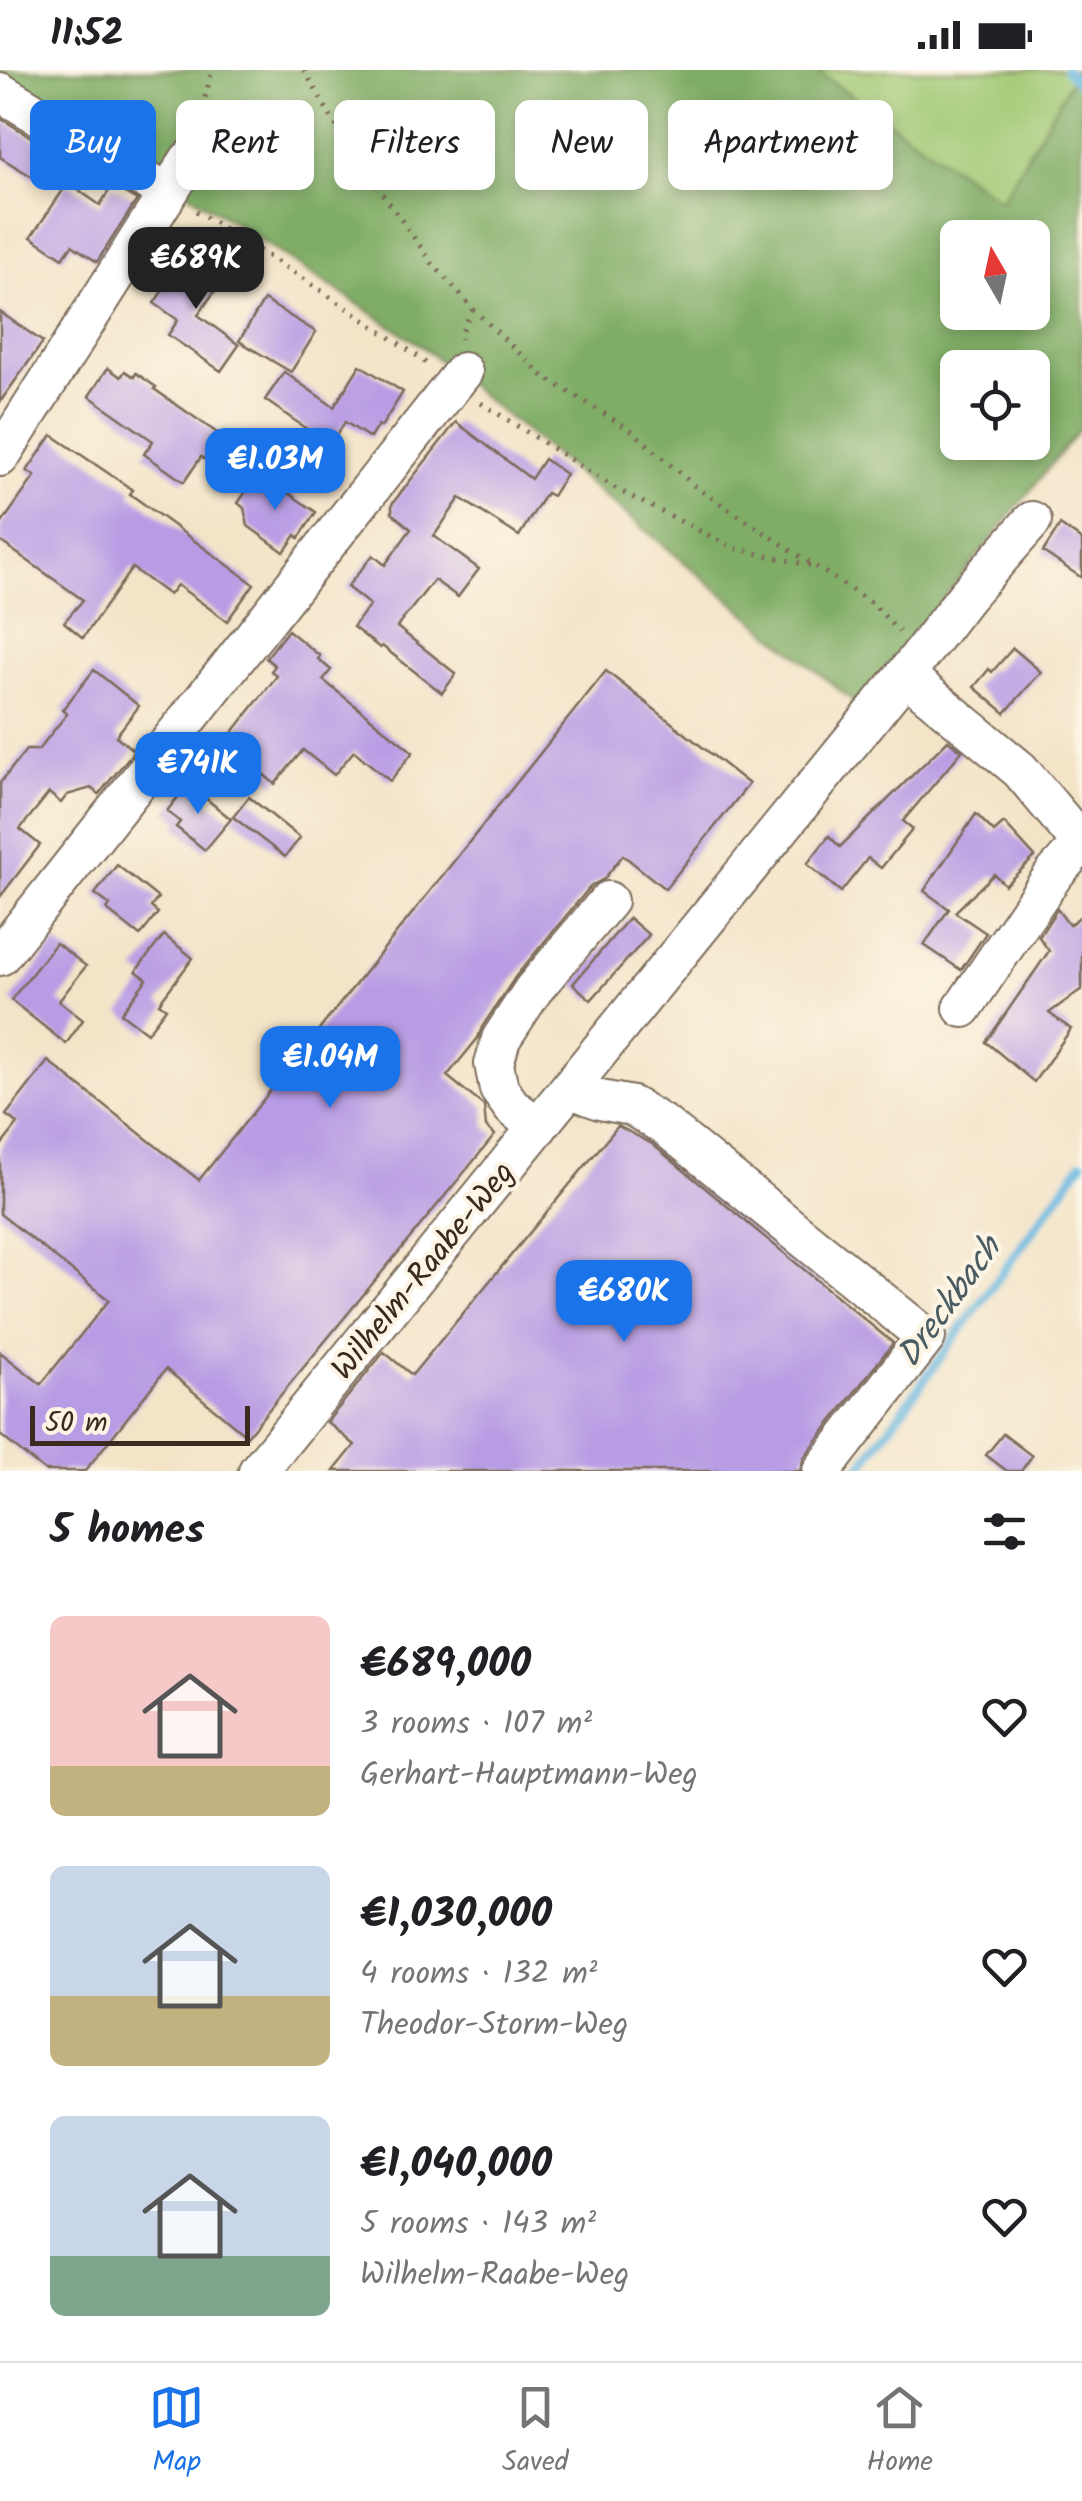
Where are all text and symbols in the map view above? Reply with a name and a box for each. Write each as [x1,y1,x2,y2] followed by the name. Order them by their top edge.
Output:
[50,5,124,65] text: 11:52
[30,100,156,190] chip: Buy
[176,100,314,190] chip: Rent
[334,100,495,190] chip: Filters
[515,100,648,190] chip: New
[668,100,893,190] chip: Apartment
[940,220,1050,330] north arrow
[940,220,1050,460] map controls
[126,227,266,312] pin: €689K
[150,234,242,285] text: €689K
[940,350,1050,460] button: locate
[194,428,356,513] pin: €1.03M
[227,435,323,486] text: €1.03M
[128,732,268,817] pin: €741K
[157,739,239,790] text: €741K
[249,1026,411,1111] pin: €1.04M
[282,1033,378,1084] text: €1.04M
[319,1151,528,1392] street label: Wilhelm-Raabe-Weg
[883,1223,1019,1380] water label: Dreckbach
[554,1260,694,1345] pin: €680K
[578,1267,670,1318] text: €680K
[30,1401,250,1446] scale bar
[45,1401,108,1446] text: 50 m
[50,1498,205,1565] text: 5 homes
[977,1504,1032,1559] icon: filters
[360,1632,531,1699] text: €689,000
[130,1656,250,1776] icon: home
[977,1689,1032,1744] icon: heart
[360,1699,592,1750] text: 3 rooms · 107 m²
[360,1750,698,1801] text: Gerhart-Hauptmann-Weg
[360,1882,552,1949] text: €1,030,000
[130,1906,250,2026] icon: home
[977,1939,1032,1994] icon: heart
[360,1949,597,2000] text: 4 rooms · 132 m²
[360,2000,628,2051] text: Theodor-Storm-Weg
[360,2132,552,2199] text: €1,040,000
[130,2156,250,2276] icon: home
[977,2189,1032,2244] icon: heart
[360,2199,596,2250] text: 5 rooms · 143 m²
[360,2250,629,2301] text: Wilhelm-Raabe-Weg
[149,2380,204,2485] tab: Map
[502,2380,569,2485] tab: Saved
[867,2380,933,2485] tab: Home

